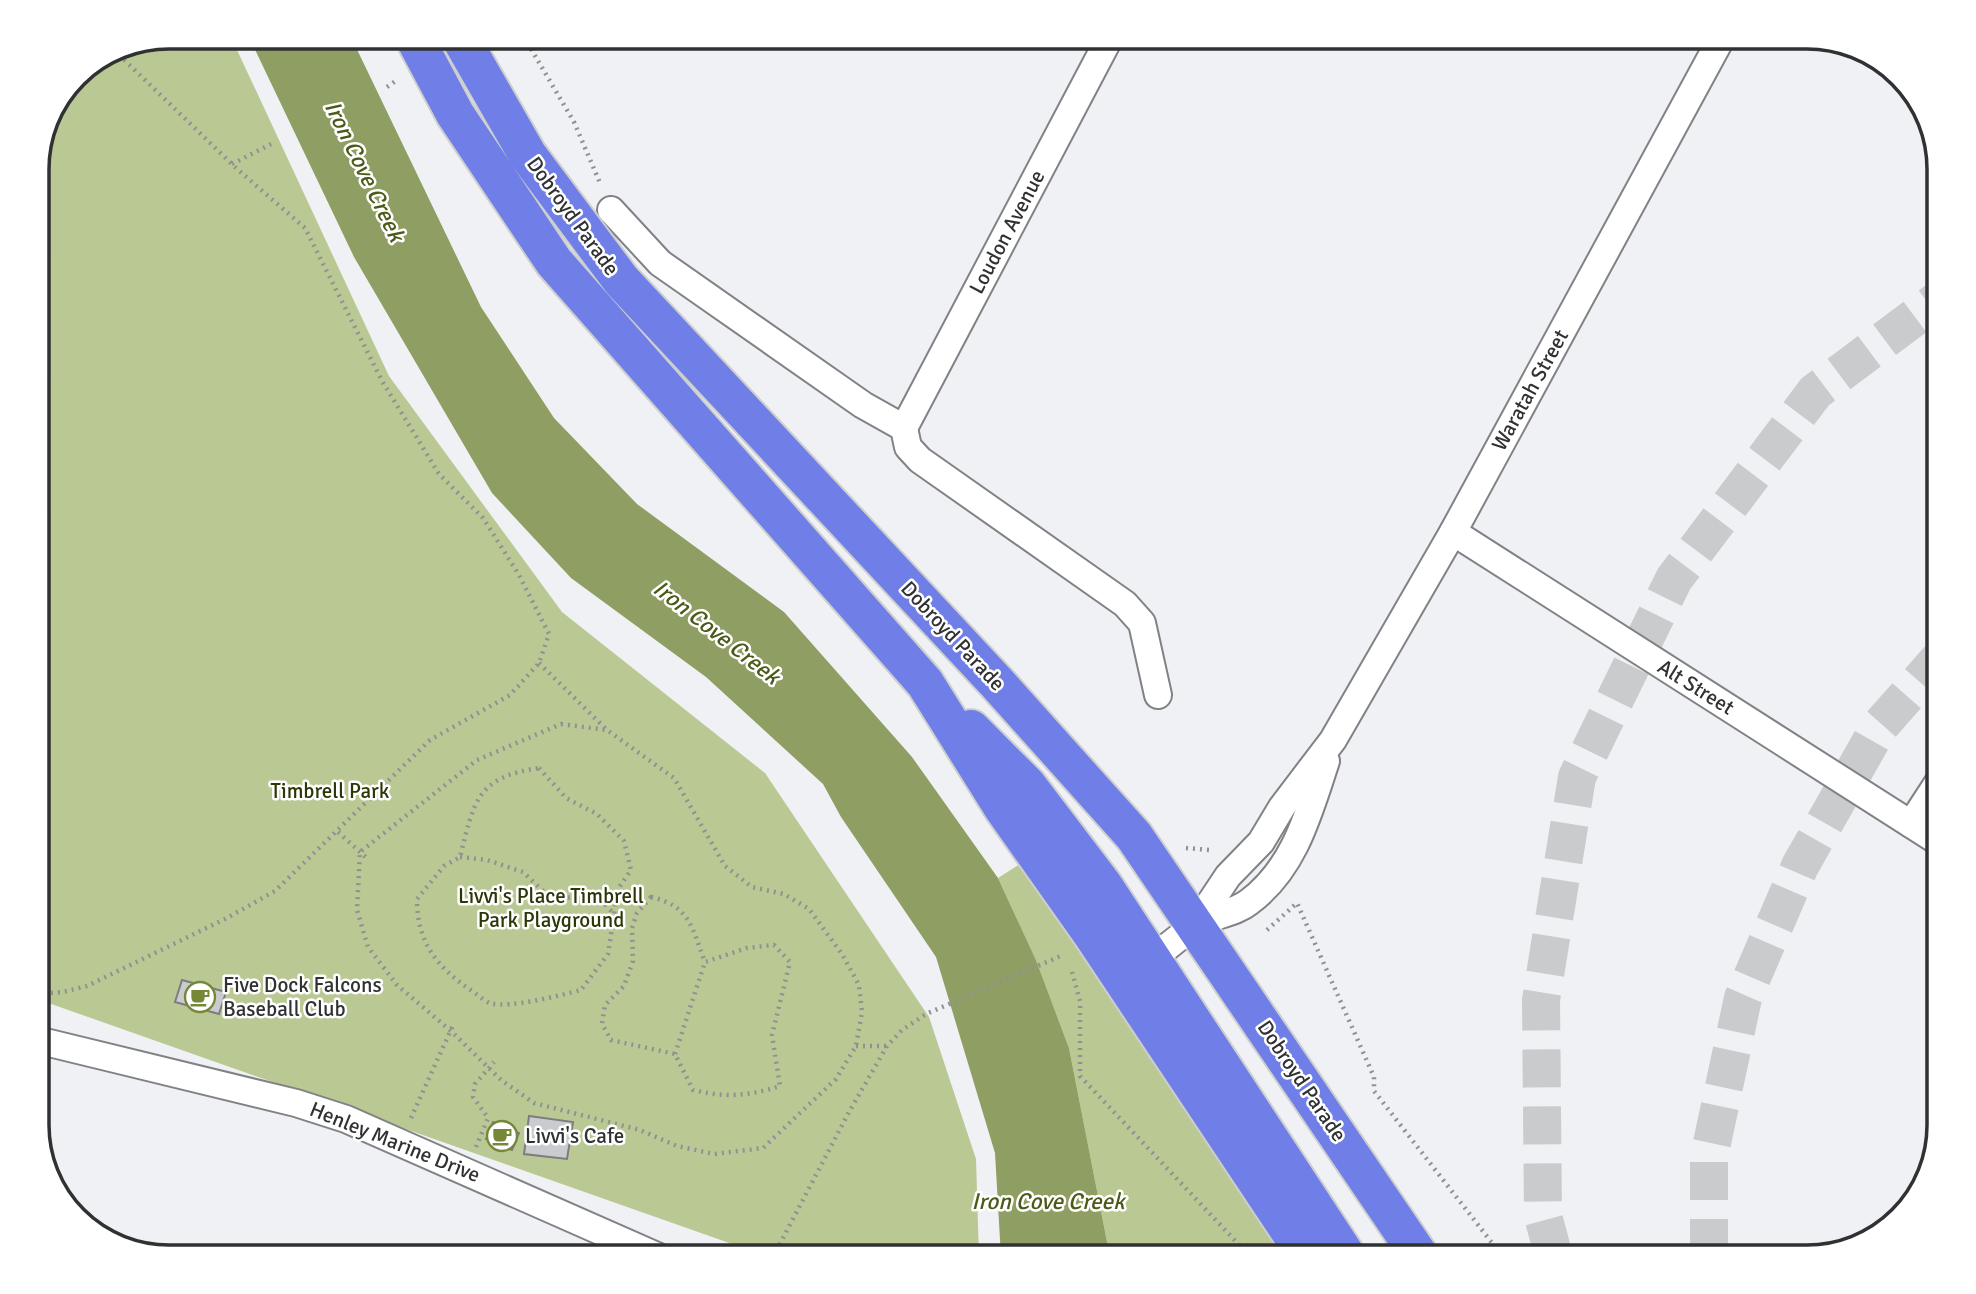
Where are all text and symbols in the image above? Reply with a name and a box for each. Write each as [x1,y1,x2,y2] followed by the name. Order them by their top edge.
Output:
[318,96,412,249] water label: Iron Cove Creek
[521,151,625,281] street label: Dobroyd Parade
[963,166,1051,298] street label: Loudon Avenue
[1486,325,1574,455] street label: Waratah Street
[647,574,788,692] water label: Iron Cove Creek
[895,576,1011,696] street label: Dobroyd Parade
[1653,653,1739,721] street label: Alt Street
[271,778,390,804] park label: Timbrell Park
[458,883,644,933] park label: Livvi's Place Timbrell Park Playground
[223,972,382,1022] place label: Five Dock Falcons Baseball Club
[183,980,217,1014] cafe icon: Five Dock Falcons Baseball Club
[1252,1015,1352,1147] street label: Dobroyd Parade
[306,1096,484,1188] street label: Henley Marine Drive
[485,1119,519,1153] cafe icon: Livvi's Cafe
[525,1123,624,1149] place label: Livvi's Cafe
[971,1187,1127,1216] water label: Iron Cove Creek

